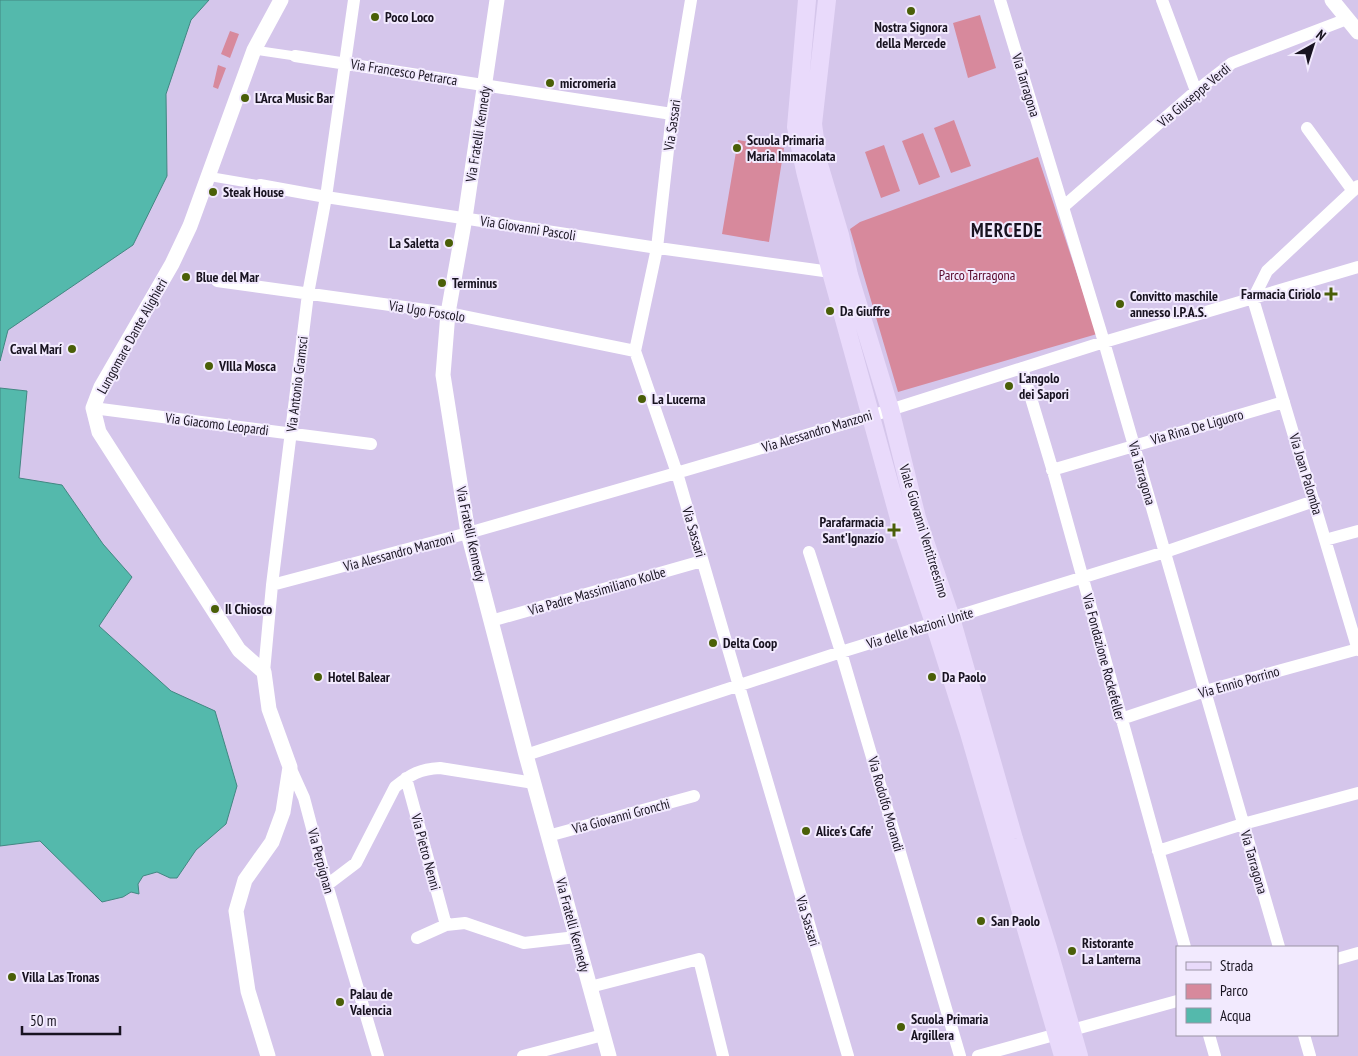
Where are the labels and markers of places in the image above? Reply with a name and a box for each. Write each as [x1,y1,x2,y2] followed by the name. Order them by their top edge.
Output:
[905,5,917,17] marker: Nostra Signora della Mercede
[385,8,434,26] place label: Poco Loco
[369,11,381,23] marker: Poco Loco
[874,18,948,52] place label: Nostra Signora della Mercede
[560,74,616,92] place label: micromeria
[544,77,556,89] marker: micromeria
[255,89,334,107] place label: L'Arca Music Bar
[239,92,251,104] marker: L'Arca Music Bar
[747,131,836,165] place label: Scuola Primaria Maria Immacolata
[731,142,743,154] marker: Scuola Primaria Maria Immacolata
[223,183,284,201] place label: Steak House
[207,186,219,198] marker: Steak House
[389,234,439,252] place label: La Saletta
[443,237,455,249] marker: La Saletta
[196,268,260,286] place label: Blue del Mar
[180,271,192,283] marker: Blue del Mar
[452,274,497,292] place label: Terminus
[436,277,448,289] marker: Terminus
[1241,285,1321,303] place label: Farmacia Ciriolo
[1130,287,1218,321] place label: Convitto maschile annesso I.P.A.S.
[1325,288,1337,300] marker: Farmacia Ciriolo
[1114,298,1126,310] marker: Convitto maschile annesso I.P.A.S.
[840,302,890,320] place label: Da Giuffre
[824,305,836,317] marker: Da Giuffre
[10,340,63,358] place label: Caval Marí
[66,343,78,355] marker: Caval Marí
[218,357,276,375] place label: VIlla Mosca
[203,360,215,372] marker: VIlla Mosca
[1019,369,1069,403] place label: L'angolo dei Sapori
[1003,380,1015,392] marker: L'angolo dei Sapori
[652,390,706,408] place label: La Lucerna
[636,393,648,405] marker: La Lucerna
[819,513,884,547] place label: Parafarmacia Sant'Ignazío
[888,524,900,536] marker: Parafarmacia Sant'Ignazío
[225,600,272,618] place label: Il Chiosco
[209,603,221,615] marker: Il Chiosco
[723,634,777,652] place label: Delta Coop
[707,637,719,649] marker: Delta Coop
[328,668,391,686] place label: Hotel Balear
[942,668,986,686] place label: Da Paolo
[312,671,324,683] marker: Hotel Balear
[926,671,938,683] marker: Da Paolo
[815,822,874,840] place label: Alice's Cafe'
[800,825,812,837] marker: Alice's Cafe'
[991,912,1040,930] place label: San Paolo
[975,915,987,927] marker: San Paolo
[1082,934,1141,968] place label: Ristorante La Lanterna
[1066,945,1078,957] marker: Ristorante La Lanterna
[21,968,100,986] place label: Villa Las Tronas
[6,971,18,983] marker: Villa Las Tronas
[349,985,393,1019] place label: Palau de Valencia
[334,996,346,1008] marker: Palau de Valencia
[910,1010,988,1044] place label: Scuola Primaria Argillera
[895,1021,907,1033] marker: Scuola Primaria Argillera

